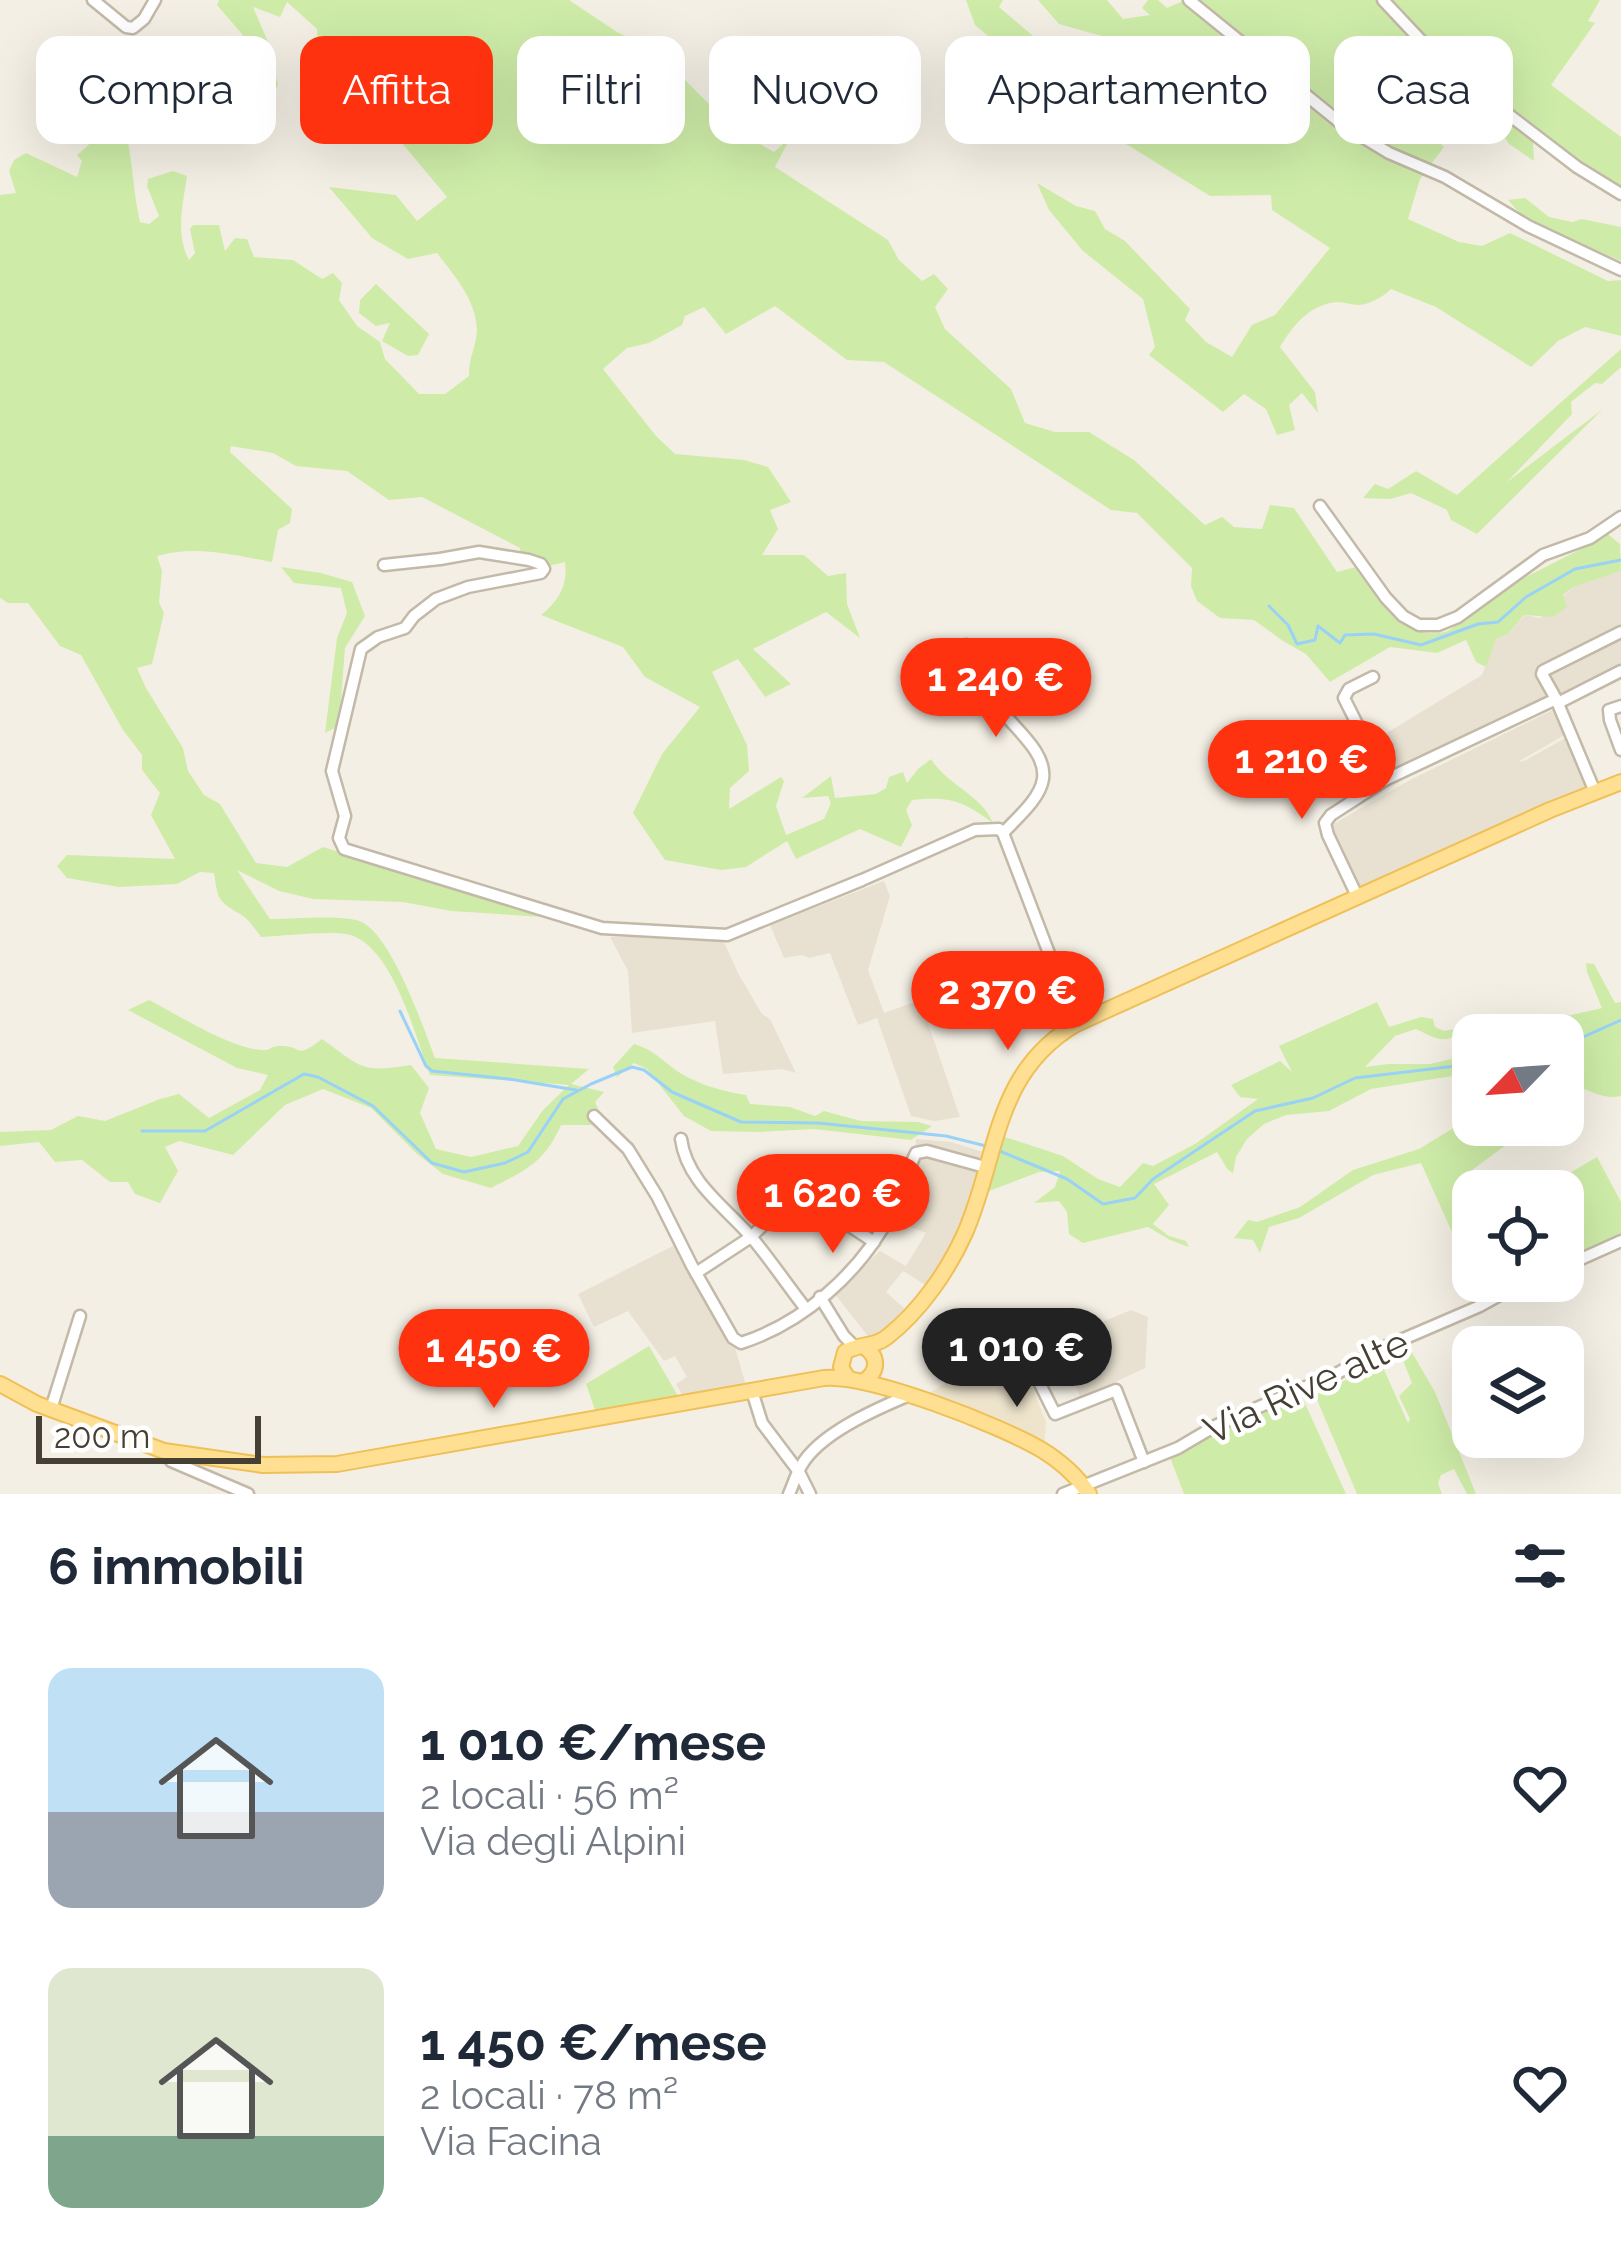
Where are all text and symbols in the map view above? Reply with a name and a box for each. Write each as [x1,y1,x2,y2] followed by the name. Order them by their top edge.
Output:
[36,36,276,144] chip: Compra
[300,36,493,144] chip: Affitta
[517,36,685,144] chip: Filtri
[709,36,921,144] chip: Nuovo
[945,36,1310,144] chip: Appartamento
[1334,36,1513,144] chip: Casa
[885,638,1107,740] pin: 1 240 €
[927,654,1065,700] text: 1 240 €
[1191,720,1413,822] pin: 1 210 €
[1235,736,1369,782] text: 1 210 €
[897,951,1119,1053] pin: 2 370 €
[938,967,1078,1013] text: 2 370 €
[1452,1014,1584,1146] north arrow
[1452,1014,1584,1458] map controls
[722,1154,944,1256] pin: 1 620 €
[764,1170,902,1216] text: 1 620 €
[1452,1170,1584,1302] button: locate
[906,1308,1128,1410] pin: 1 010 €
[383,1309,605,1411] pin: 1 450 €
[1196,1319,1416,1453] street label: Via Rive alte
[949,1324,1085,1370] text: 1 010 €
[426,1325,562,1371] text: 1 450 €
[1452,1326,1584,1458] button: layers
[36,1410,261,1463] scale bar
[54,1417,150,1456] text: 200 m
[1507,1533,1573,1599] icon: filters
[48,1536,305,1596] text: 6 immobili
[420,1712,766,1772] text: 1 010 €/mese
[144,1716,288,1860] icon: home
[1507,1755,1573,1821] icon: heart
[420,1772,679,1818] text: 2 locali · 56 m²
[420,1818,686,1864] text: Via degli Alpini
[420,2012,767,2072] text: 1 450 €/mese
[144,2016,288,2160] icon: home
[1507,2055,1573,2121] icon: heart
[420,2072,678,2118] text: 2 locali · 78 m²
[420,2118,602,2164] text: Via Facina

